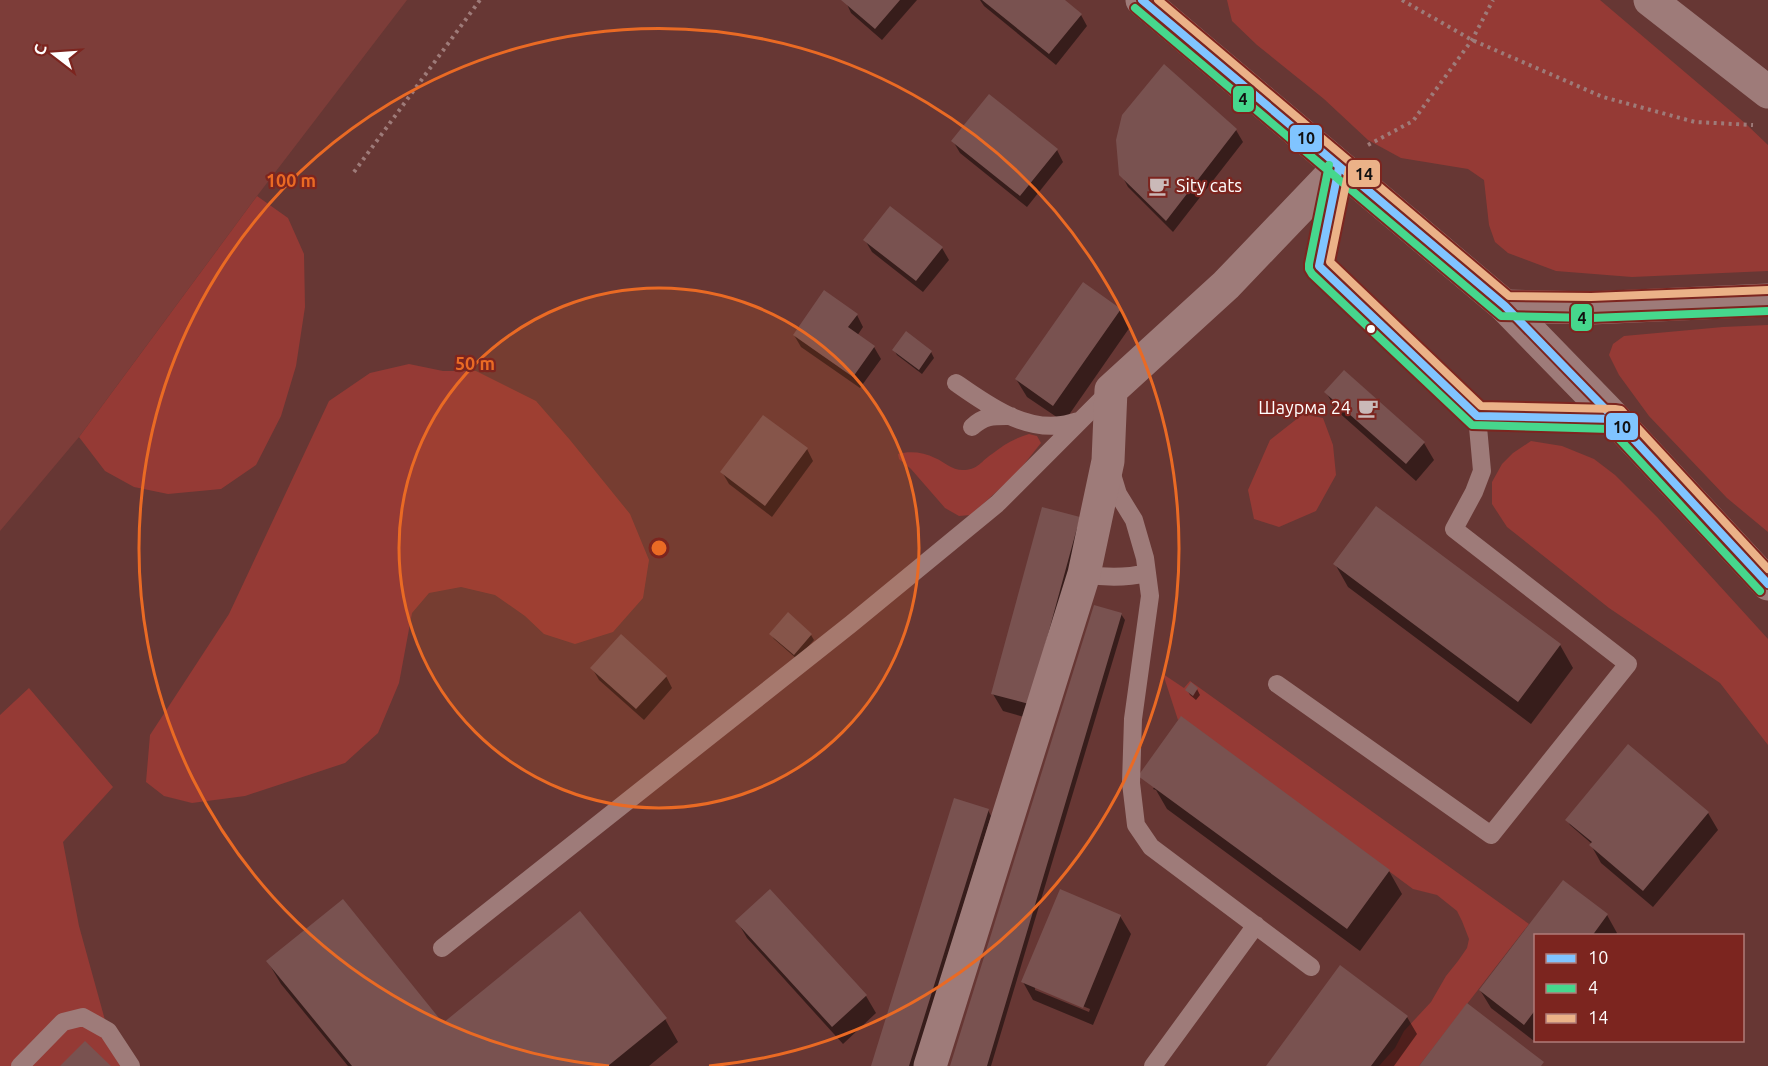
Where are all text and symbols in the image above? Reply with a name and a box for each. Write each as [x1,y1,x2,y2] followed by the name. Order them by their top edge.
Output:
[24,24,84,84] north arrow
[30,42,50,57] text: С
[1232,85,1255,113] line badge: 4
[1238,90,1248,108] text: 4
[1289,124,1323,153] line badge: 10
[1297,129,1315,147] text: 10
[1347,159,1381,188] line badge: 14
[1355,165,1373,183] text: 14
[266,170,316,190] text: 100 m
[1147,174,1171,198] cafe icon: Sity cats
[1176,175,1242,195] place label: Sity cats
[1570,303,1593,332] line badge: 4
[1577,309,1587,327] text: 4
[1365,323,1377,335] unlabelled marker
[455,353,495,373] text: 50 m
[1356,396,1380,420] cafe icon: Шаурма 24
[1258,397,1351,417] place label: Шаурма 24
[1605,412,1639,441] line badge: 10
[1613,418,1631,436] text: 10
[649,538,669,558] centre of rings
[1534,934,1744,1042] legend
[1588,947,1608,967] text: 10
[1588,977,1598,997] text: 4
[1588,1007,1608,1027] text: 14

